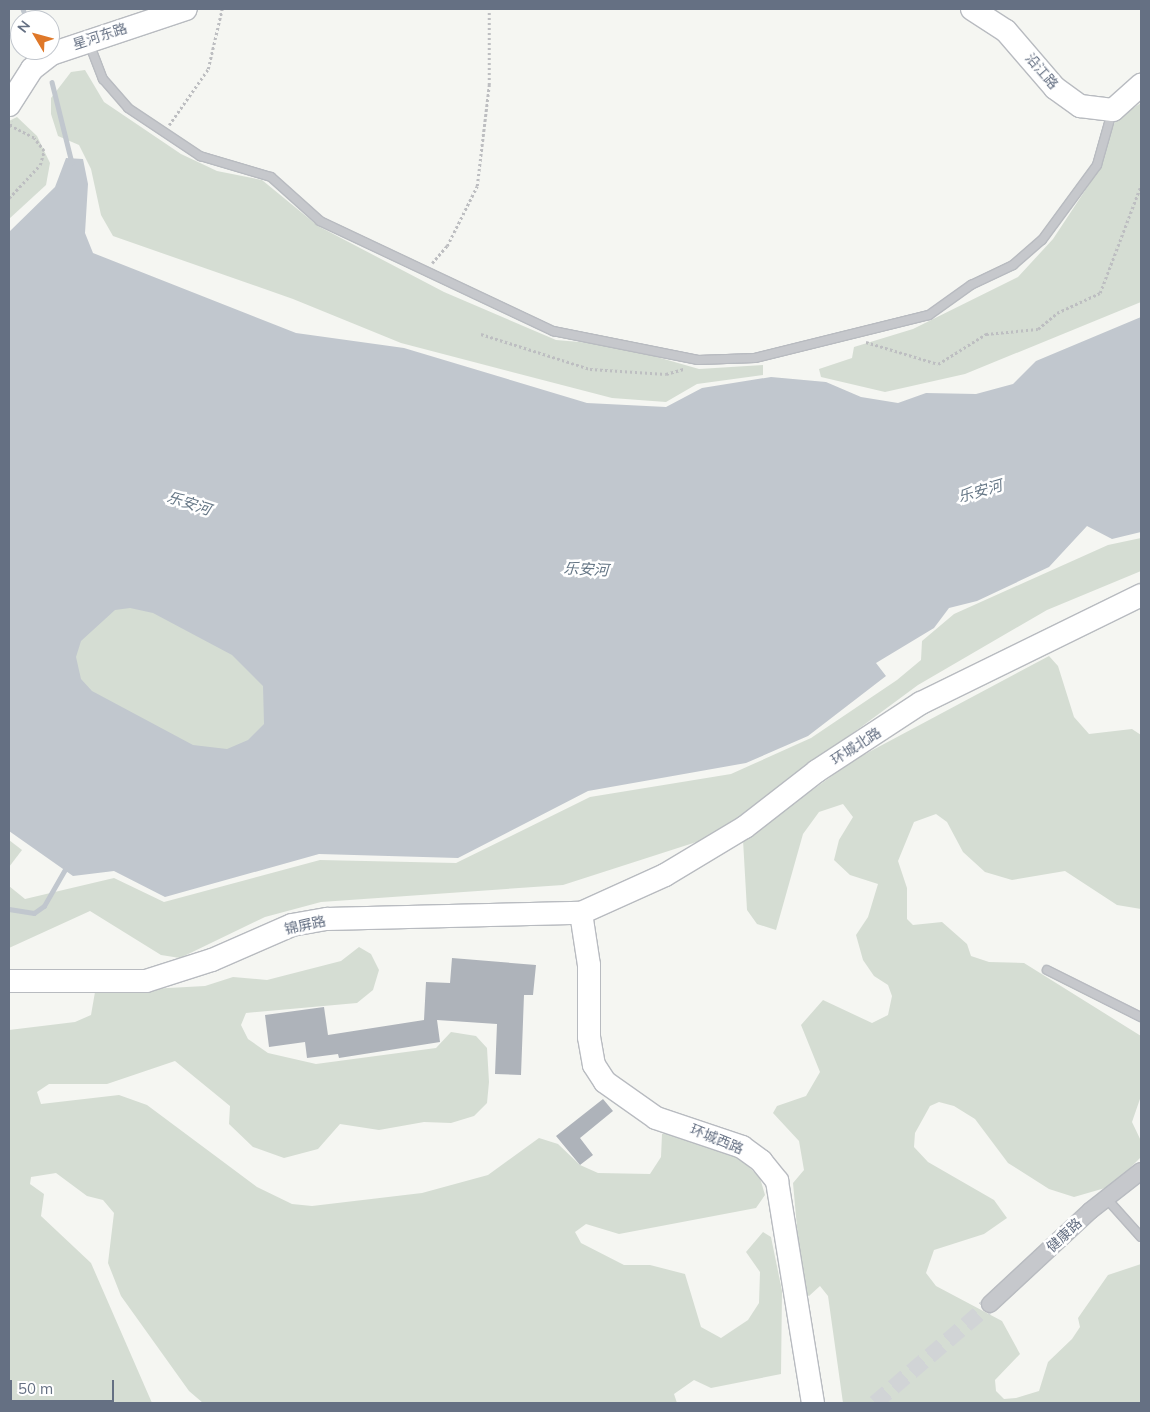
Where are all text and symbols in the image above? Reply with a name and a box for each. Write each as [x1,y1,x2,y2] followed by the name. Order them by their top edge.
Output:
[10,10,60,60] north arrow
[13,17,34,36] text: N
[71,19,129,53] street label: 星河东路
[1022,50,1062,92] street label: 沿江路
[956,476,1004,506] water label: 乐安河
[165,487,213,519] water label: 乐安河
[563,559,609,579] water label: 乐安河
[828,724,884,768] street label: 环城北路
[283,912,327,938] street label: 锦屏路
[688,1121,746,1157] street label: 环城西路
[1043,1215,1085,1255] street label: 健康路
[12,1370,116,1402] scale bar
[18,1379,53,1398] text: 50 m

